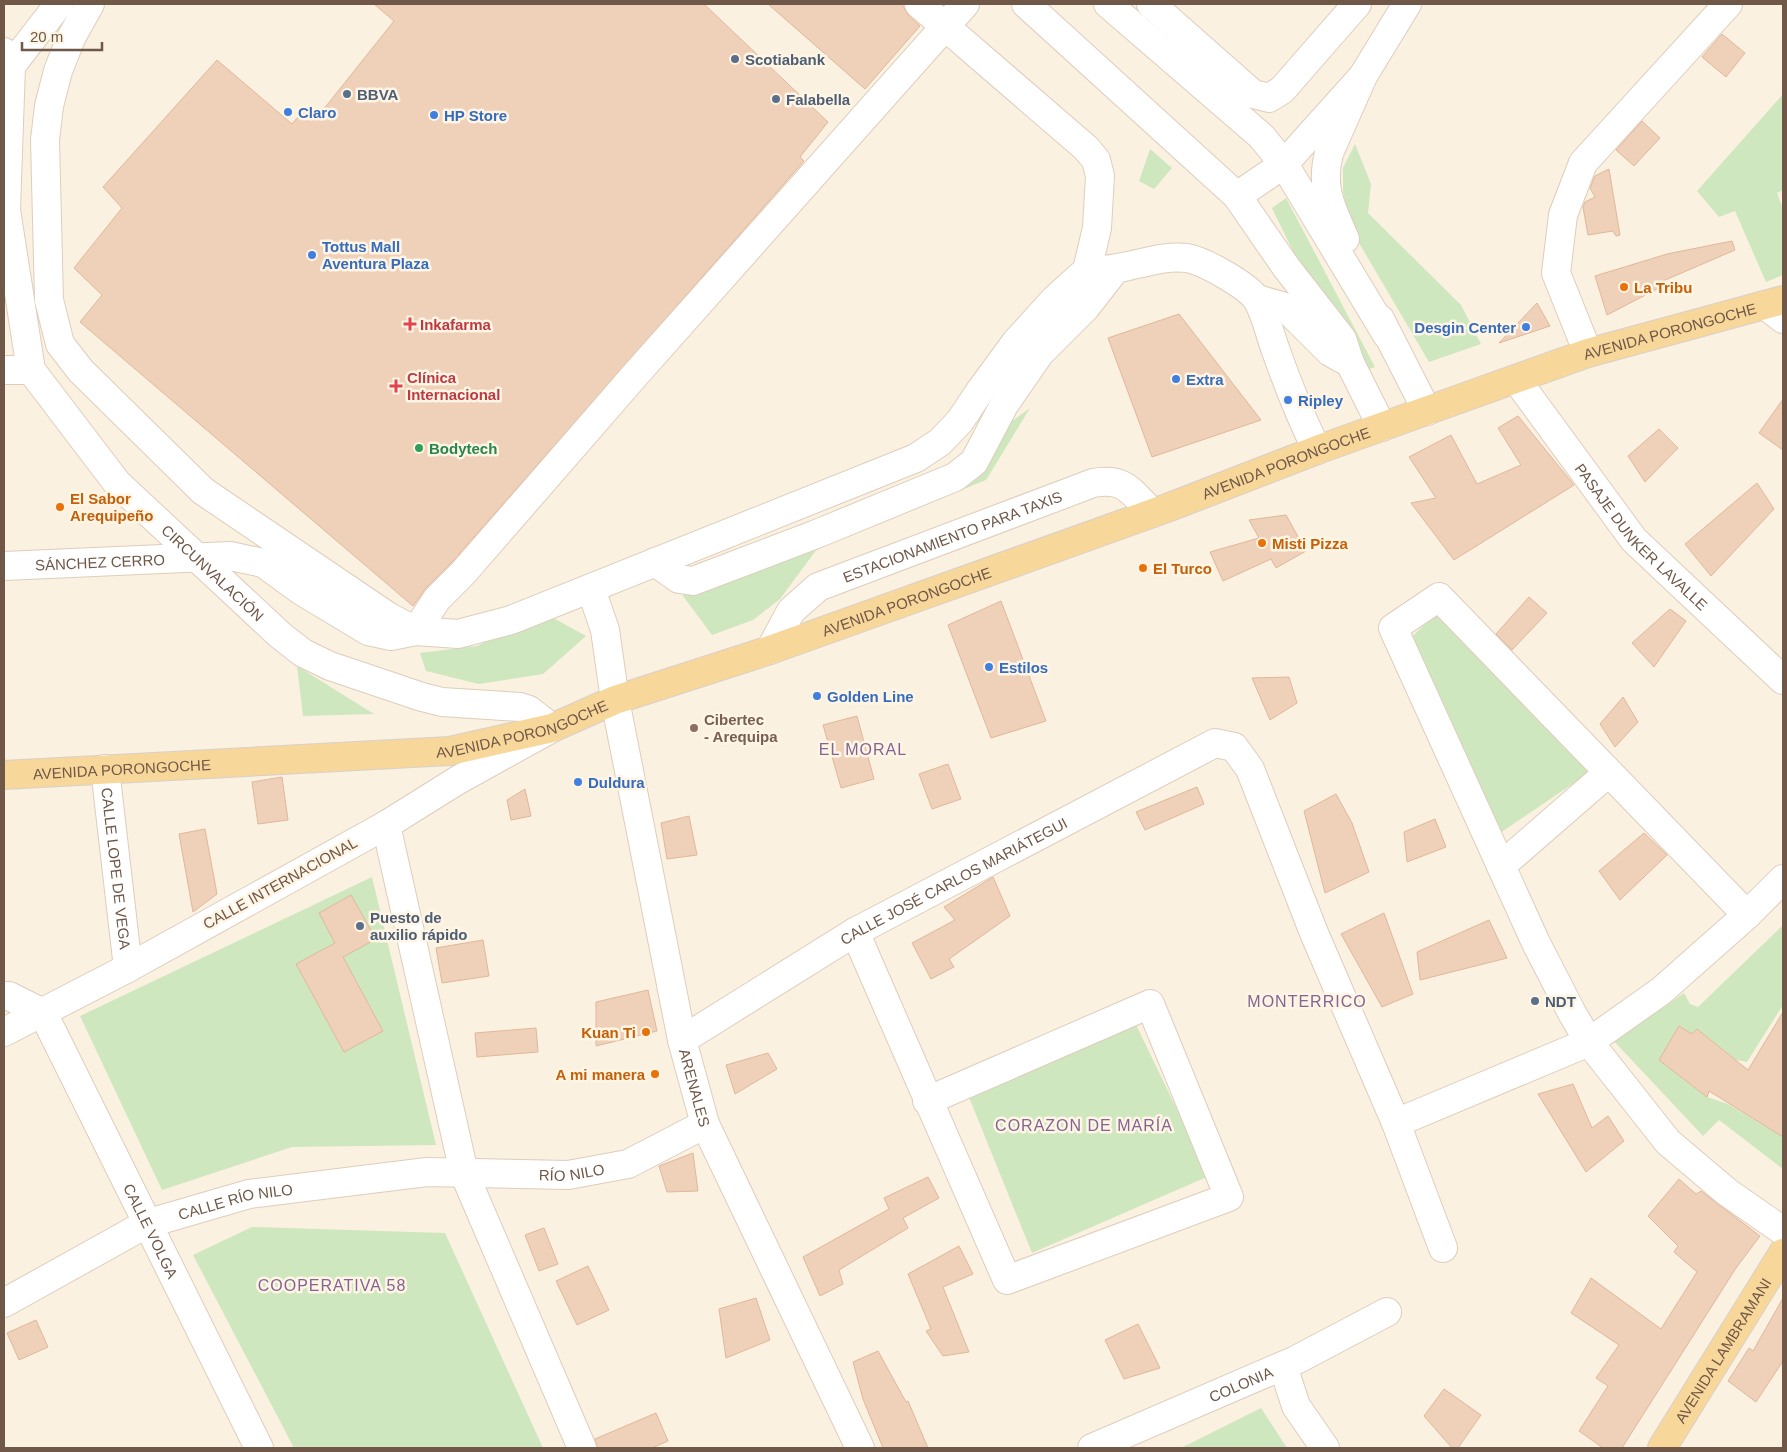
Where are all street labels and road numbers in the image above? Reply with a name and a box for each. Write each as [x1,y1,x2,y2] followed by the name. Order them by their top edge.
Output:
[1581,299,1758,362] street label: AVENIDA PORONGOCHE
[1200,423,1372,502] street label: AVENIDA PORONGOCHE
[1572,460,1711,613] street label: PASAJE DUNKER LAVALLE
[840,487,1064,585] street label: ESTACIONAMIENTO PARA TAXIS
[159,521,268,624] street label: CIRCUNVALACIÓN
[35,550,165,573] street label: SÁNCHEZ CERRO
[820,563,993,639] street label: AVENIDA PORONGOCHE
[436,696,610,760] street label: AVENIDA PORONGOCHE
[32,755,211,782] street label: AVENIDA PORONGOCHE
[99,787,134,950] street label: CALLE LOPE DE VEGA
[837,814,1070,948] street label: CALLE JOSÉ CARLOS MARIÁTEGUI
[200,834,360,932] street label: CALLE INTERNACIONAL
[676,1047,714,1129] street label: ARENALES
[539,1160,606,1184] street label: RÍO NILO
[176,1180,294,1223] street label: CALLE RÍO NILO
[120,1181,182,1281] street label: CALLE VOLGA
[1671,1275,1774,1426] street label: AVENIDA LAMBRAMANI
[1206,1363,1275,1405] street label: COLONIA

